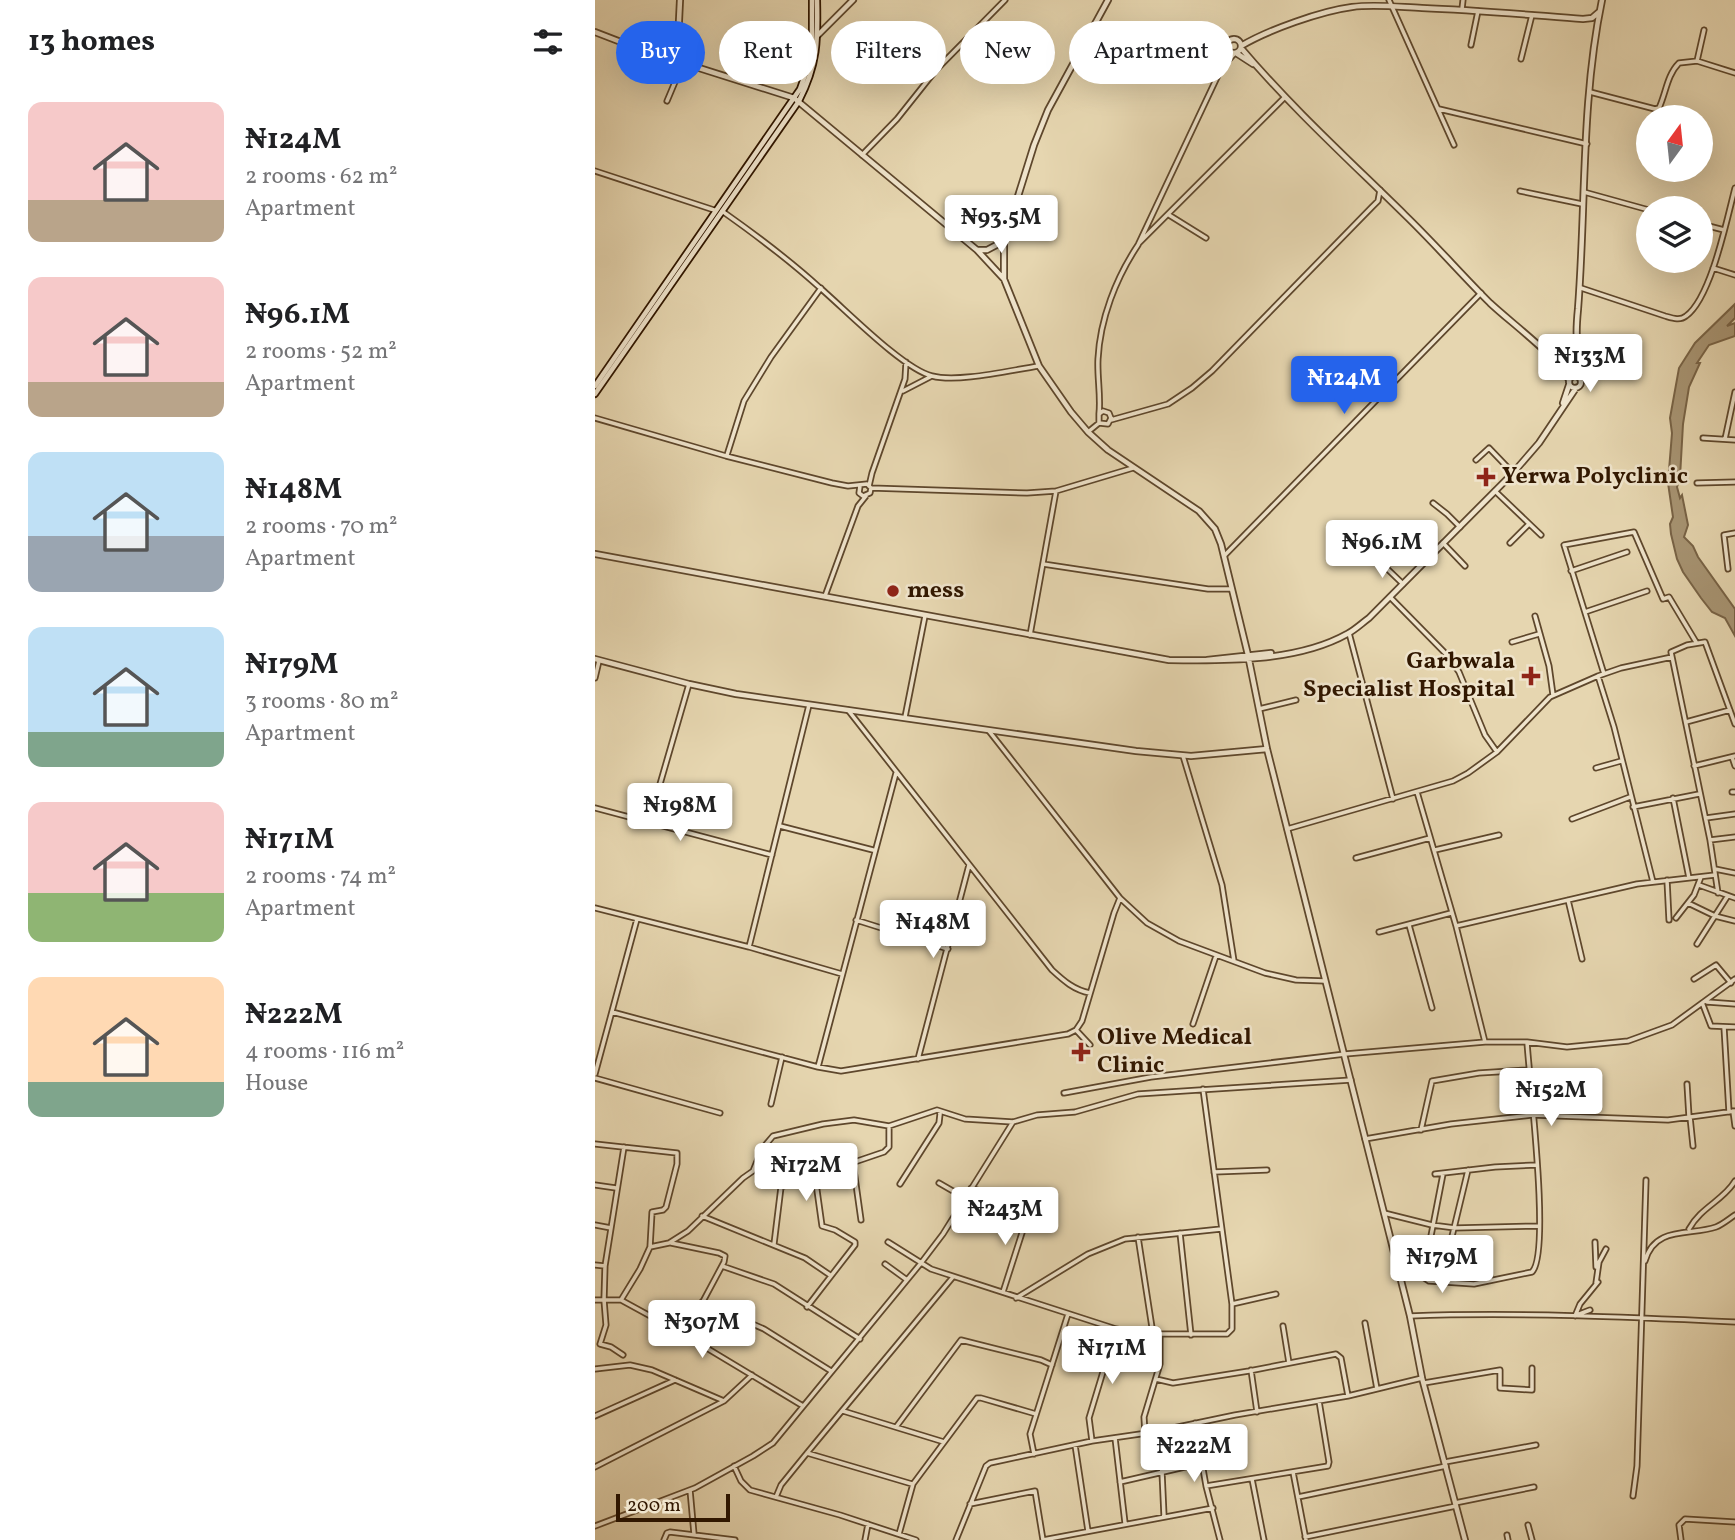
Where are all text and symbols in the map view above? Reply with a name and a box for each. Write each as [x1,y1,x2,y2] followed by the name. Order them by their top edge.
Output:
[28,21,155,63] text: 13 homes
[616,21,705,84] chip: Buy
[719,21,817,84] chip: Rent
[831,21,946,84] chip: Filters
[960,21,1055,84] chip: New
[1069,21,1233,84] chip: Apartment
[529,23,567,61] icon: filters
[1636,105,1713,182] north arrow
[1636,105,1713,273] map controls
[245,119,341,161] text: ₦124M
[84,130,168,214] icon: home
[245,161,397,193] text: 2 rooms · 62 m²
[245,193,356,225] text: Apartment
[944,196,1058,255] pin: ₦93.5M
[1636,196,1713,273] button: layers
[961,202,1041,234] text: ₦93.5M
[245,294,350,336] text: ₦96.1M
[84,305,168,389] icon: home
[1541,334,1639,394] pin: ₦133M
[245,336,397,368] text: 2 rooms · 52 m²
[1554,341,1626,373] text: ₦133M
[1295,356,1393,416] pin: ₦124M
[1307,363,1381,395] text: ₦124M
[245,368,356,400] text: Apartment
[1502,460,1688,494] place label: Yerwa Polyclinic
[1476,467,1496,487] marker: Yerwa Polyclinic
[245,469,342,511] text: ₦148M
[84,480,168,564] icon: home
[245,511,398,543] text: 2 rooms · 70 m²
[1325,520,1439,580] pin: ₦96.1M
[1342,527,1422,559] text: ₦96.1M
[245,543,356,575] text: Apartment
[907,574,964,608] place label: mess
[885,583,901,599] marker: mess
[245,644,338,686] text: ₦179M
[1303,645,1515,707] place label: Garbwala Specialist Hospital
[84,655,168,739] icon: home
[1521,666,1541,686] marker: Garbwala Specialist Hospital
[245,686,398,718] text: 3 rooms · 80 m²
[245,718,356,750] text: Apartment
[631,784,729,843] pin: ₦198M
[643,790,717,822] text: ₦198M
[245,819,334,861] text: ₦171M
[84,830,168,914] icon: home
[245,861,396,893] text: 2 rooms · 74 m²
[245,893,356,925] text: Apartment
[884,900,982,960] pin: ₦148M
[896,907,970,939] text: ₦148M
[245,994,343,1036] text: ₦222M
[84,1005,168,1089] icon: home
[1097,1021,1252,1083] place label: Olive Medical Clinic
[245,1036,404,1068] text: 4 rooms · 116 m²
[1071,1042,1091,1062] marker: Olive Medical Clinic
[245,1068,308,1100] text: House
[1502,1068,1600,1128] pin: ₦152M
[1515,1075,1587,1107] text: ₦152M
[757,1144,855,1203] pin: ₦172M
[771,1150,841,1182] text: ₦172M
[956,1188,1054,1247] pin: ₦243M
[967,1194,1043,1226] text: ₦243M
[1393,1236,1491,1295] pin: ₦179M
[1406,1242,1478,1274] text: ₦179M
[653,1300,751,1360] pin: ₦307M
[664,1307,740,1339] text: ₦307M
[1063,1326,1161,1386] pin: ₦171M
[1078,1333,1146,1365] text: ₦171M
[1145,1424,1243,1484] pin: ₦222M
[1157,1431,1231,1463] text: ₦222M
[616,1491,730,1523] scale bar
[627,1493,681,1519] text: 200 m

